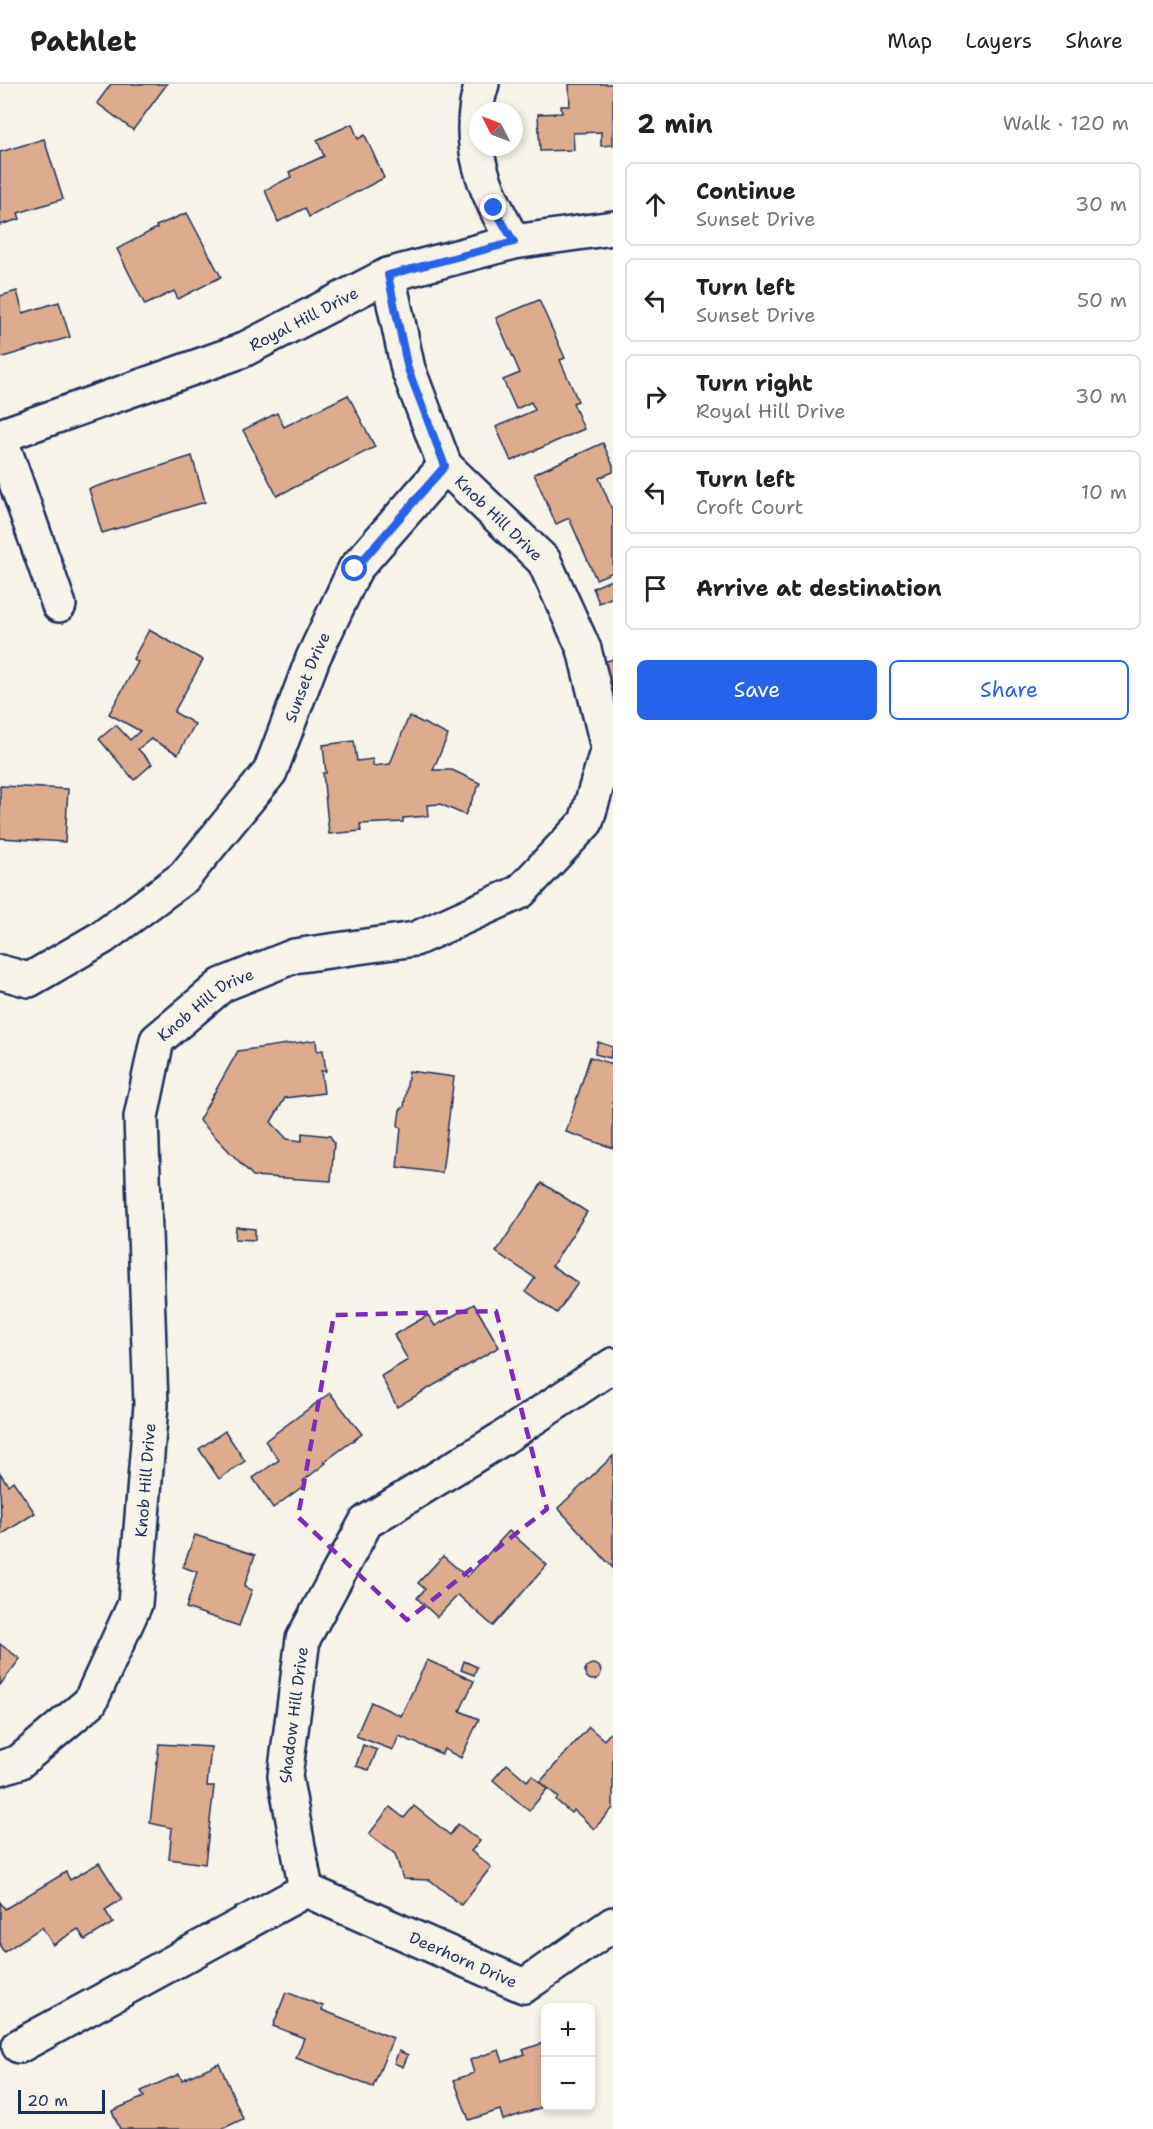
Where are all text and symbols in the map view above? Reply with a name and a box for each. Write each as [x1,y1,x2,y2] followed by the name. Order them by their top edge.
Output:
[30,22,137,60] text: Pathlet
[887,27,932,55] text: Map
[965,27,1032,55] text: Layers
[1065,27,1123,55] text: Share
[469,102,523,156] north arrow
[637,106,713,141] text: 2 min
[1003,110,1129,136] text: Walk · 120 m
[696,177,796,206] text: Continue
[639,188,672,221] icon: ahead
[1075,191,1127,217] text: 30 m
[480,194,506,220] route end
[696,206,816,232] text: Sunset Drive
[696,273,795,302] text: Turn left
[246,282,362,356] street label: Royal Hill Drive
[639,284,672,317] icon: left
[1077,287,1127,313] text: 50 m
[696,302,816,328] text: Sunset Drive
[696,369,813,398] text: Turn right
[639,380,672,413] icon: right
[1075,383,1127,409] text: 30 m
[696,398,846,424] text: Royal Hill Drive
[696,465,795,494] text: Turn left
[450,471,547,566] street label: Knob Hill Drive
[639,476,672,509] icon: left
[1081,479,1127,505] text: 10 m
[696,494,804,520] text: Croft Court
[341,555,367,581] route start
[639,572,672,605] icon: arrive
[696,574,942,603] text: Arrive at destination
[280,629,335,725] street label: Sunset Drive
[637,660,877,720] button: Save
[889,660,1129,720] button: Share
[153,963,257,1046] street label: Knob Hill Drive
[130,1422,161,1538] street label: Knob Hill Drive
[275,1646,313,1785] street label: Shadow Hill Drive
[406,1927,520,1993] street label: Deerhorn Drive
[541,2003,595,2111] map controls
[541,2003,595,2057] button: +
[541,2057,595,2111] button: −
[18,2087,105,2114] scale bar
[27,2090,68,2111] text: 20 m

